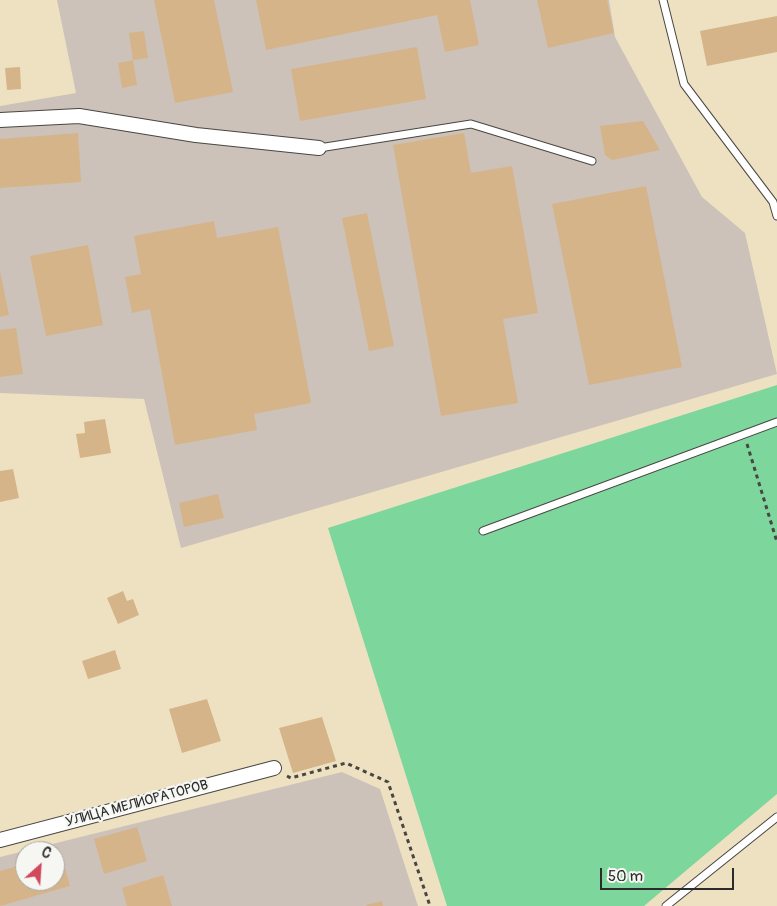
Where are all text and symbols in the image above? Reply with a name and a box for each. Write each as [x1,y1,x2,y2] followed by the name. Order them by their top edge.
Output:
[64,777,210,831] street label: УЛИЦА МЕЛИОРАТОРОВ
[15,841,65,891] north arrow
[39,843,54,862] text: С
[602,858,736,890] scale bar
[608,867,643,886] text: 50 m

